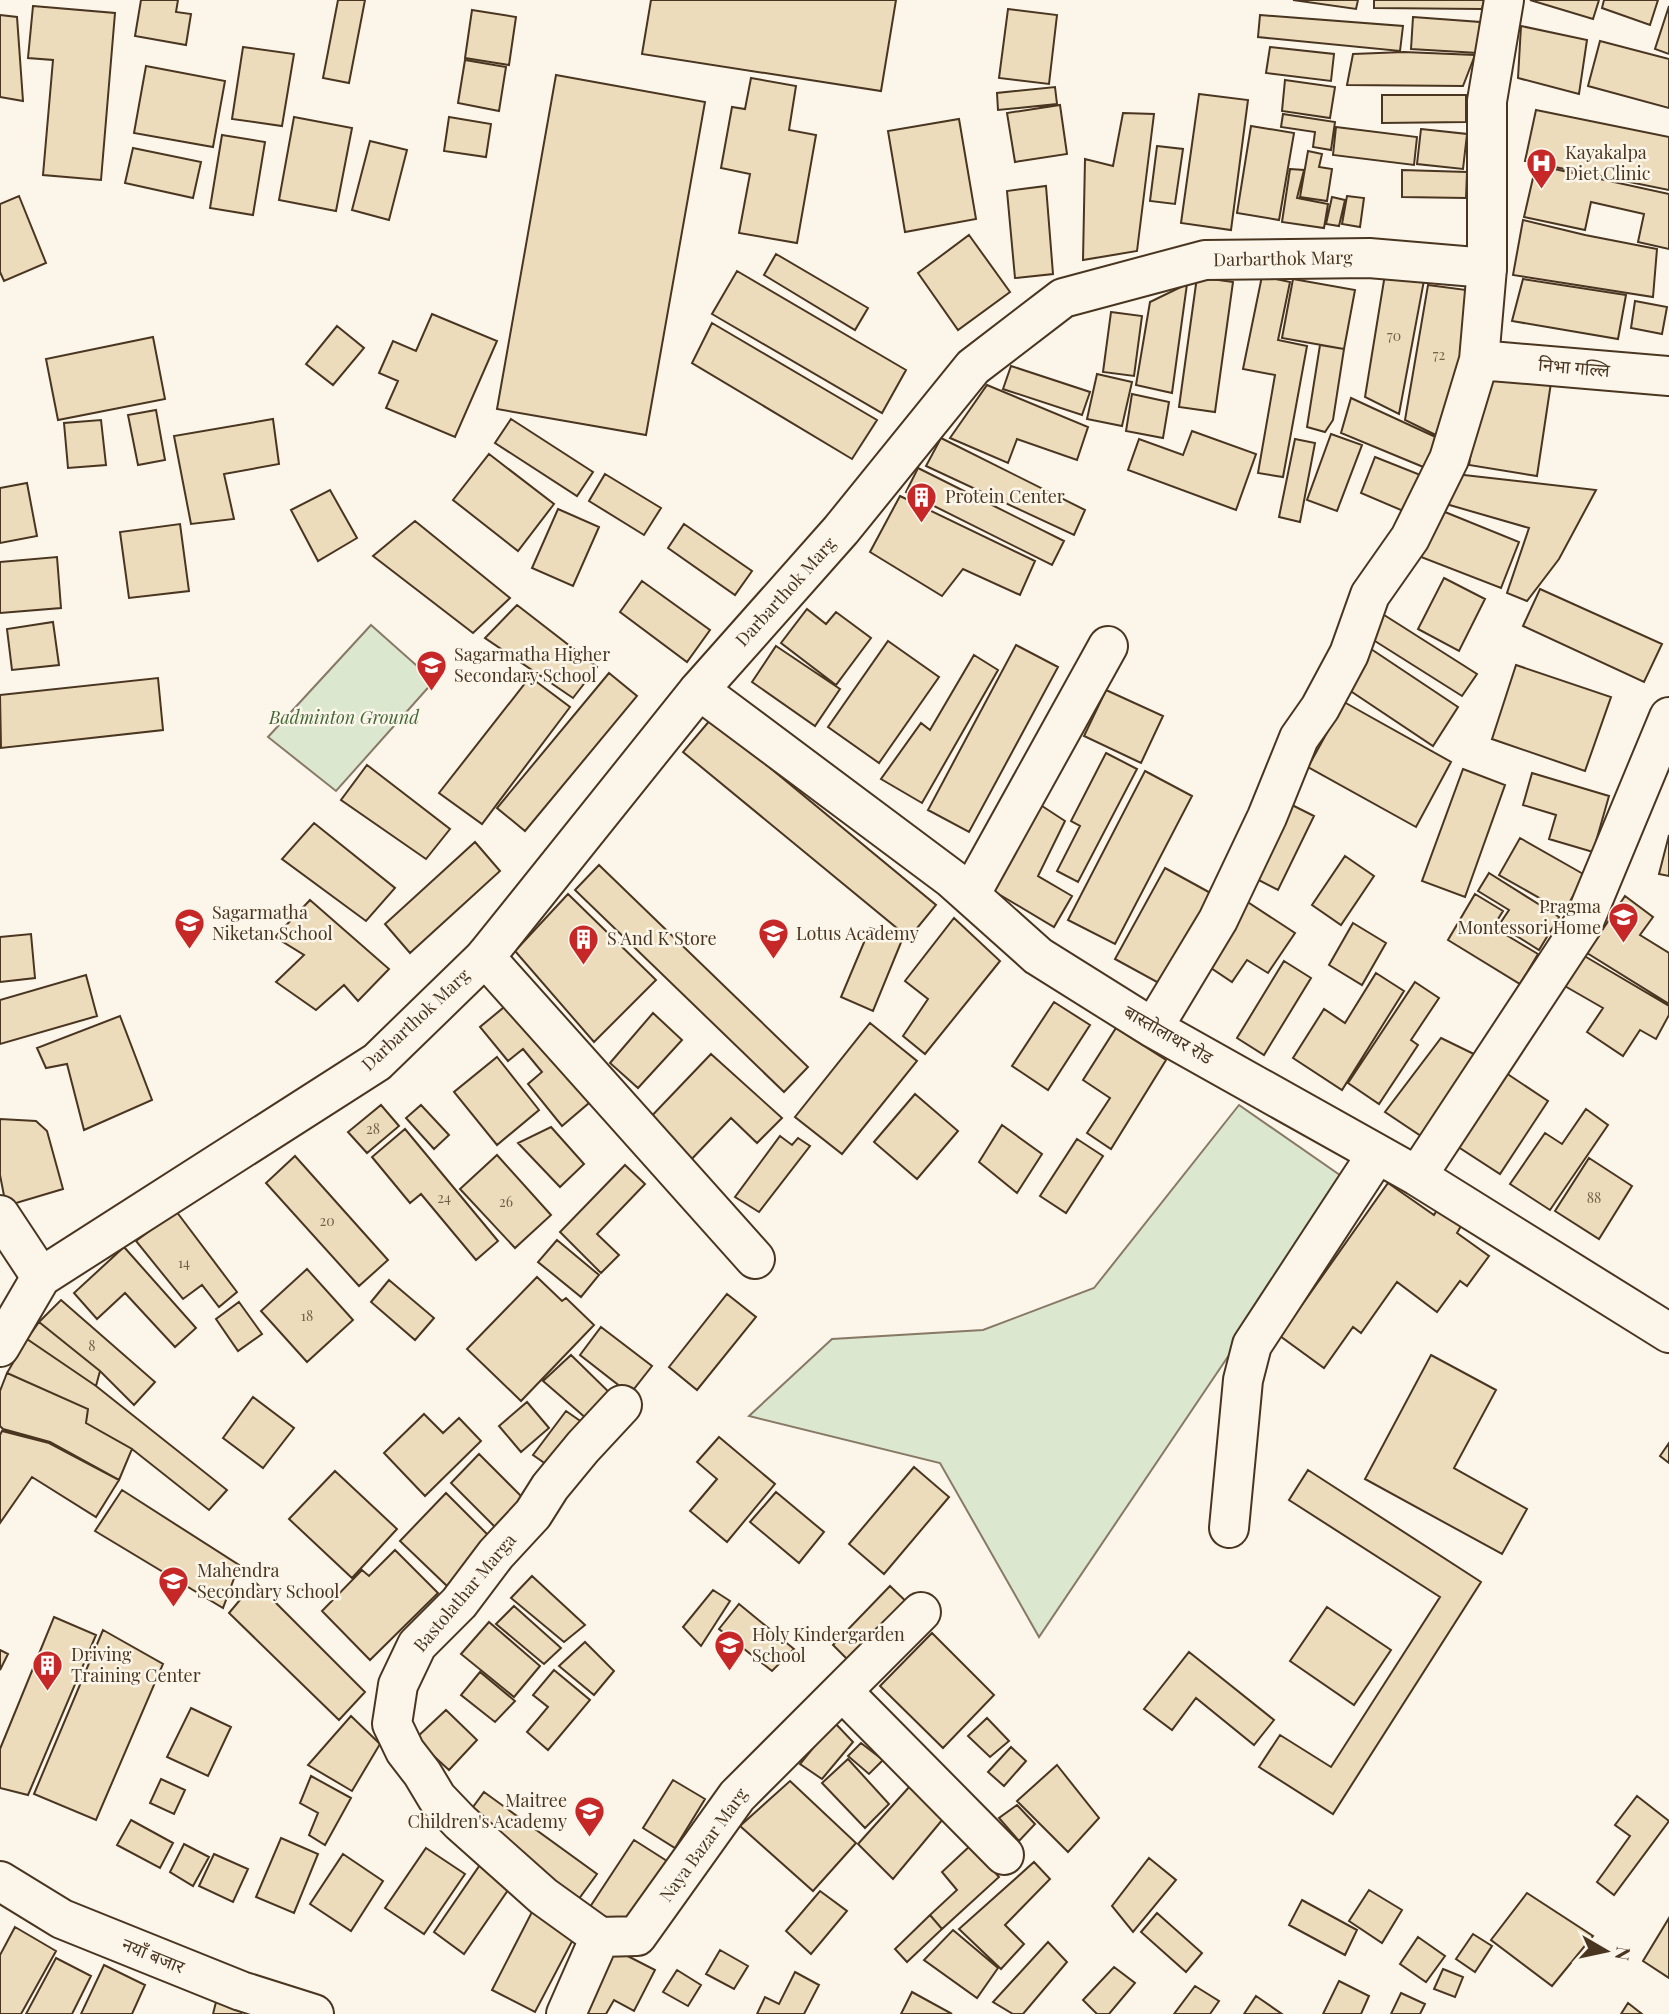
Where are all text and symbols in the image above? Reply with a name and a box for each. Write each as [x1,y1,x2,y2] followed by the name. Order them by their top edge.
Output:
[1565,140,1651,185] place label: Kayakalpa Diet Clinic
[1525,146,1559,190] hospital icon: Kayakalpa Diet Clinic
[1213,245,1353,271] street label: Darbarthok Marg
[1387,326,1401,345] house number: 70
[1433,345,1445,364] house number: 72
[1537,352,1612,382] street label: निभा गल्लि
[905,480,939,524] building icon: Protein Center
[945,484,1065,508] place label: Protein Center
[730,531,841,651] street label: Darbarthok Marg
[454,642,610,687] place label: Sagarmatha Higher Secondary School
[414,648,448,692] school or university icon: Sagarmatha Higher Secondary School
[268,705,420,729] park label: Badminton Ground
[1458,894,1601,939] place label: Pragma Montessori Home
[212,900,333,945] place label: Sagarmatha Niketan School
[1607,900,1641,944] school or university icon: Pragma Montessori Home
[172,906,206,950] school or university icon: Sagarmatha Niketan School
[756,917,790,961] school or university icon: Lotus Academy
[796,921,919,945] place label: Lotus Academy
[567,922,601,966] building icon: S And K Store
[607,926,717,950] place label: S And K Store
[356,963,475,1076] street label: Darbarthok Marg
[1120,999,1218,1069] street label: बास्तोलाथर रोड
[366,1119,380,1138] house number: 28
[437,1188,451,1207] house number: 24
[1587,1188,1601,1207] house number: 88
[499,1192,513,1211] house number: 26
[319,1211,335,1230] house number: 20
[178,1253,190,1272] house number: 14
[301,1306,313,1325] house number: 18
[88,1336,96,1355] house number: 8
[408,1528,521,1656] street label: Bastolathar Marga
[197,1558,339,1603] place label: Mahendra Secondary School
[157,1564,191,1608] school or university icon: Mahendra Secondary School
[752,1622,905,1667] place label: Holy Kindergarden School
[712,1628,746,1672] school or university icon: Holy Kindergarden School
[71,1642,201,1687] place label: Driving Training Center
[31,1648,65,1692] building icon: Driving Training Center
[654,1782,753,1906] street label: Naya Bazar Marg
[407,1788,567,1833] place label: Maitree Children's Academy
[573,1794,607,1838] school or university icon: Maitree Children's Academy
[1571,1916,1641,1986] north arrow
[119,1932,189,1979] street label: नयाँ बजार
[1610,1945,1638,1963] text: N

